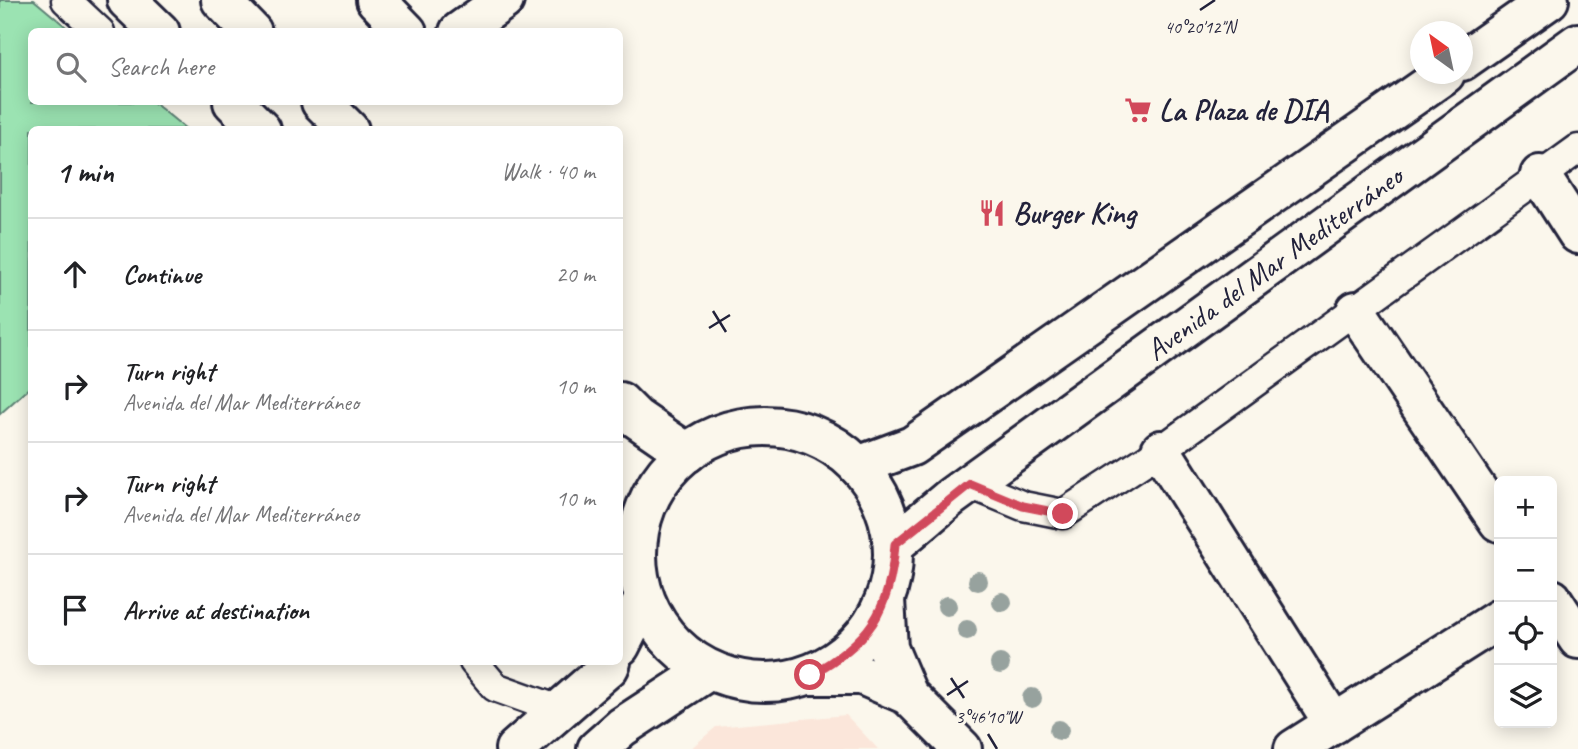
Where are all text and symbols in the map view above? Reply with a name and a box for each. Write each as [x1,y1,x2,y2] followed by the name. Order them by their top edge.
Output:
[1165,16,1239,38] text: 40°20'12"N
[1410,21,1473,84] north arrow
[28,28,623,105] search box
[52,48,90,86] icon: search
[108,50,214,83] text: Search here
[1159,91,1329,129] place label: La Plaza de DIA
[1123,95,1153,125] supermarket icon: La Plaza de DIA
[56,153,113,191] text: 1 min
[1138,155,1413,369] street label: Avenida del Mar Mediterráneo
[502,157,595,186] text: Walk · 40 m
[1013,194,1138,232] place label: Burger King
[977,198,1007,228] restaurant icon: Burger King
[56,255,94,293] icon: ahead
[123,258,201,291] text: Continue
[556,260,595,289] text: 20 m
[123,355,214,388] text: Turn right
[56,367,94,405] icon: right
[556,372,595,401] text: 10 m
[123,388,359,417] text: Avenida del Mar Mediterráneo
[123,467,214,500] text: Turn right
[1494,476,1557,728] map controls
[1494,476,1557,539] button: +
[56,479,94,517] icon: right
[556,484,595,513] text: 10 m
[1047,498,1078,529] route end
[123,500,359,529] text: Avenida del Mar Mediterráneo
[1494,539,1557,602] button: −
[56,591,94,629] icon: arrive
[123,594,309,627] text: Arrive at destination
[1494,602,1557,665] button: locate
[794,659,825,690] route start
[1494,665,1557,728] button: layers
[956,706,1023,728] text: 3°46'10"W

